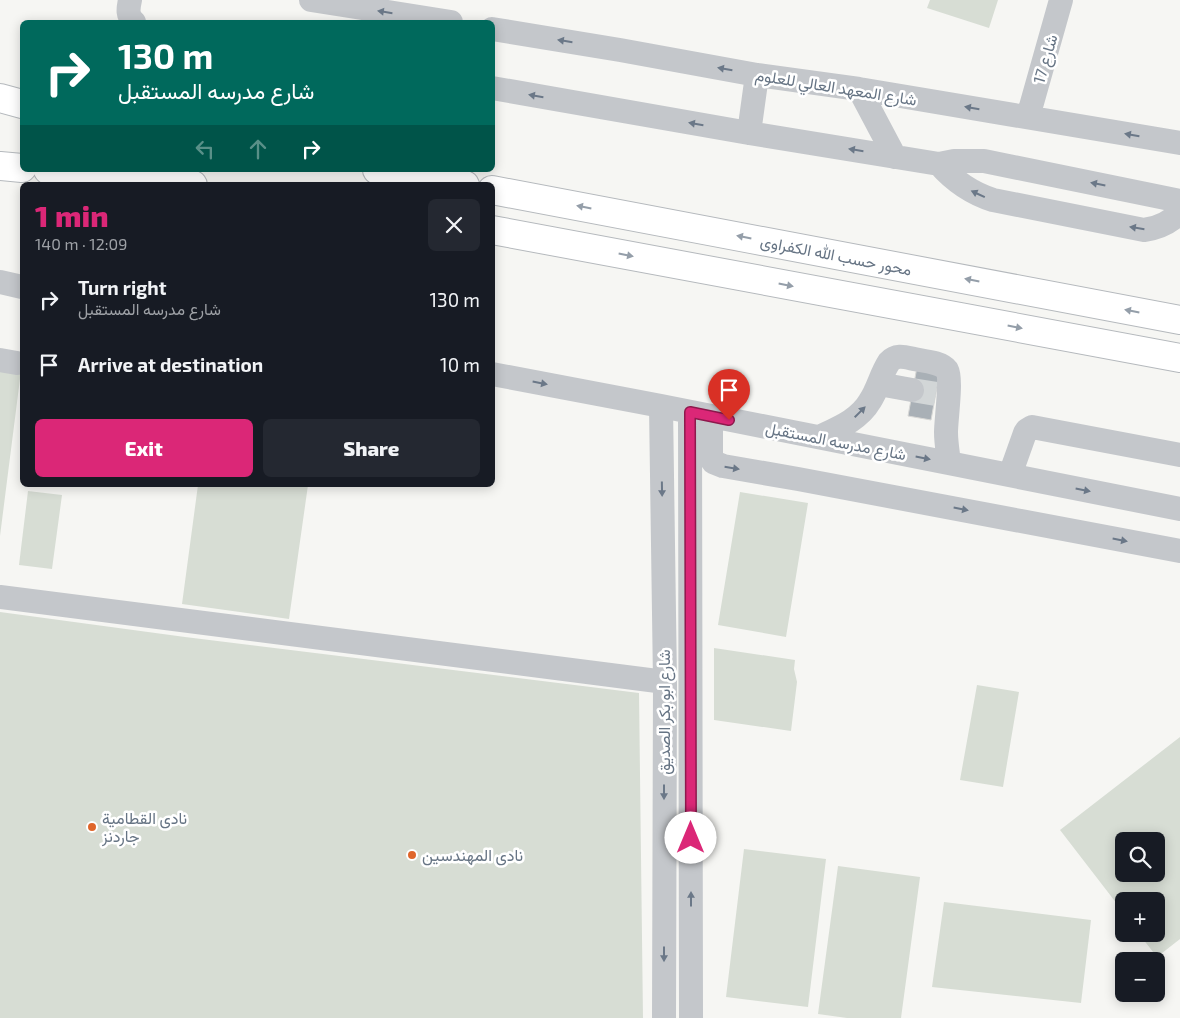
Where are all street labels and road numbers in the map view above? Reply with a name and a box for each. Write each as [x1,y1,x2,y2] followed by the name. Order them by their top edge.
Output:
[1028,32,1063,86] street label: شارع 17
[753,64,918,114] street label: شارع المعهد العالي للعلوم
[758,231,913,280] street label: محور حسب الله الكفراوى
[764,418,908,466] street label: شارع مدرسه المستقبل
[654,649,676,775] street label: شارع ابو بكر الصديق

